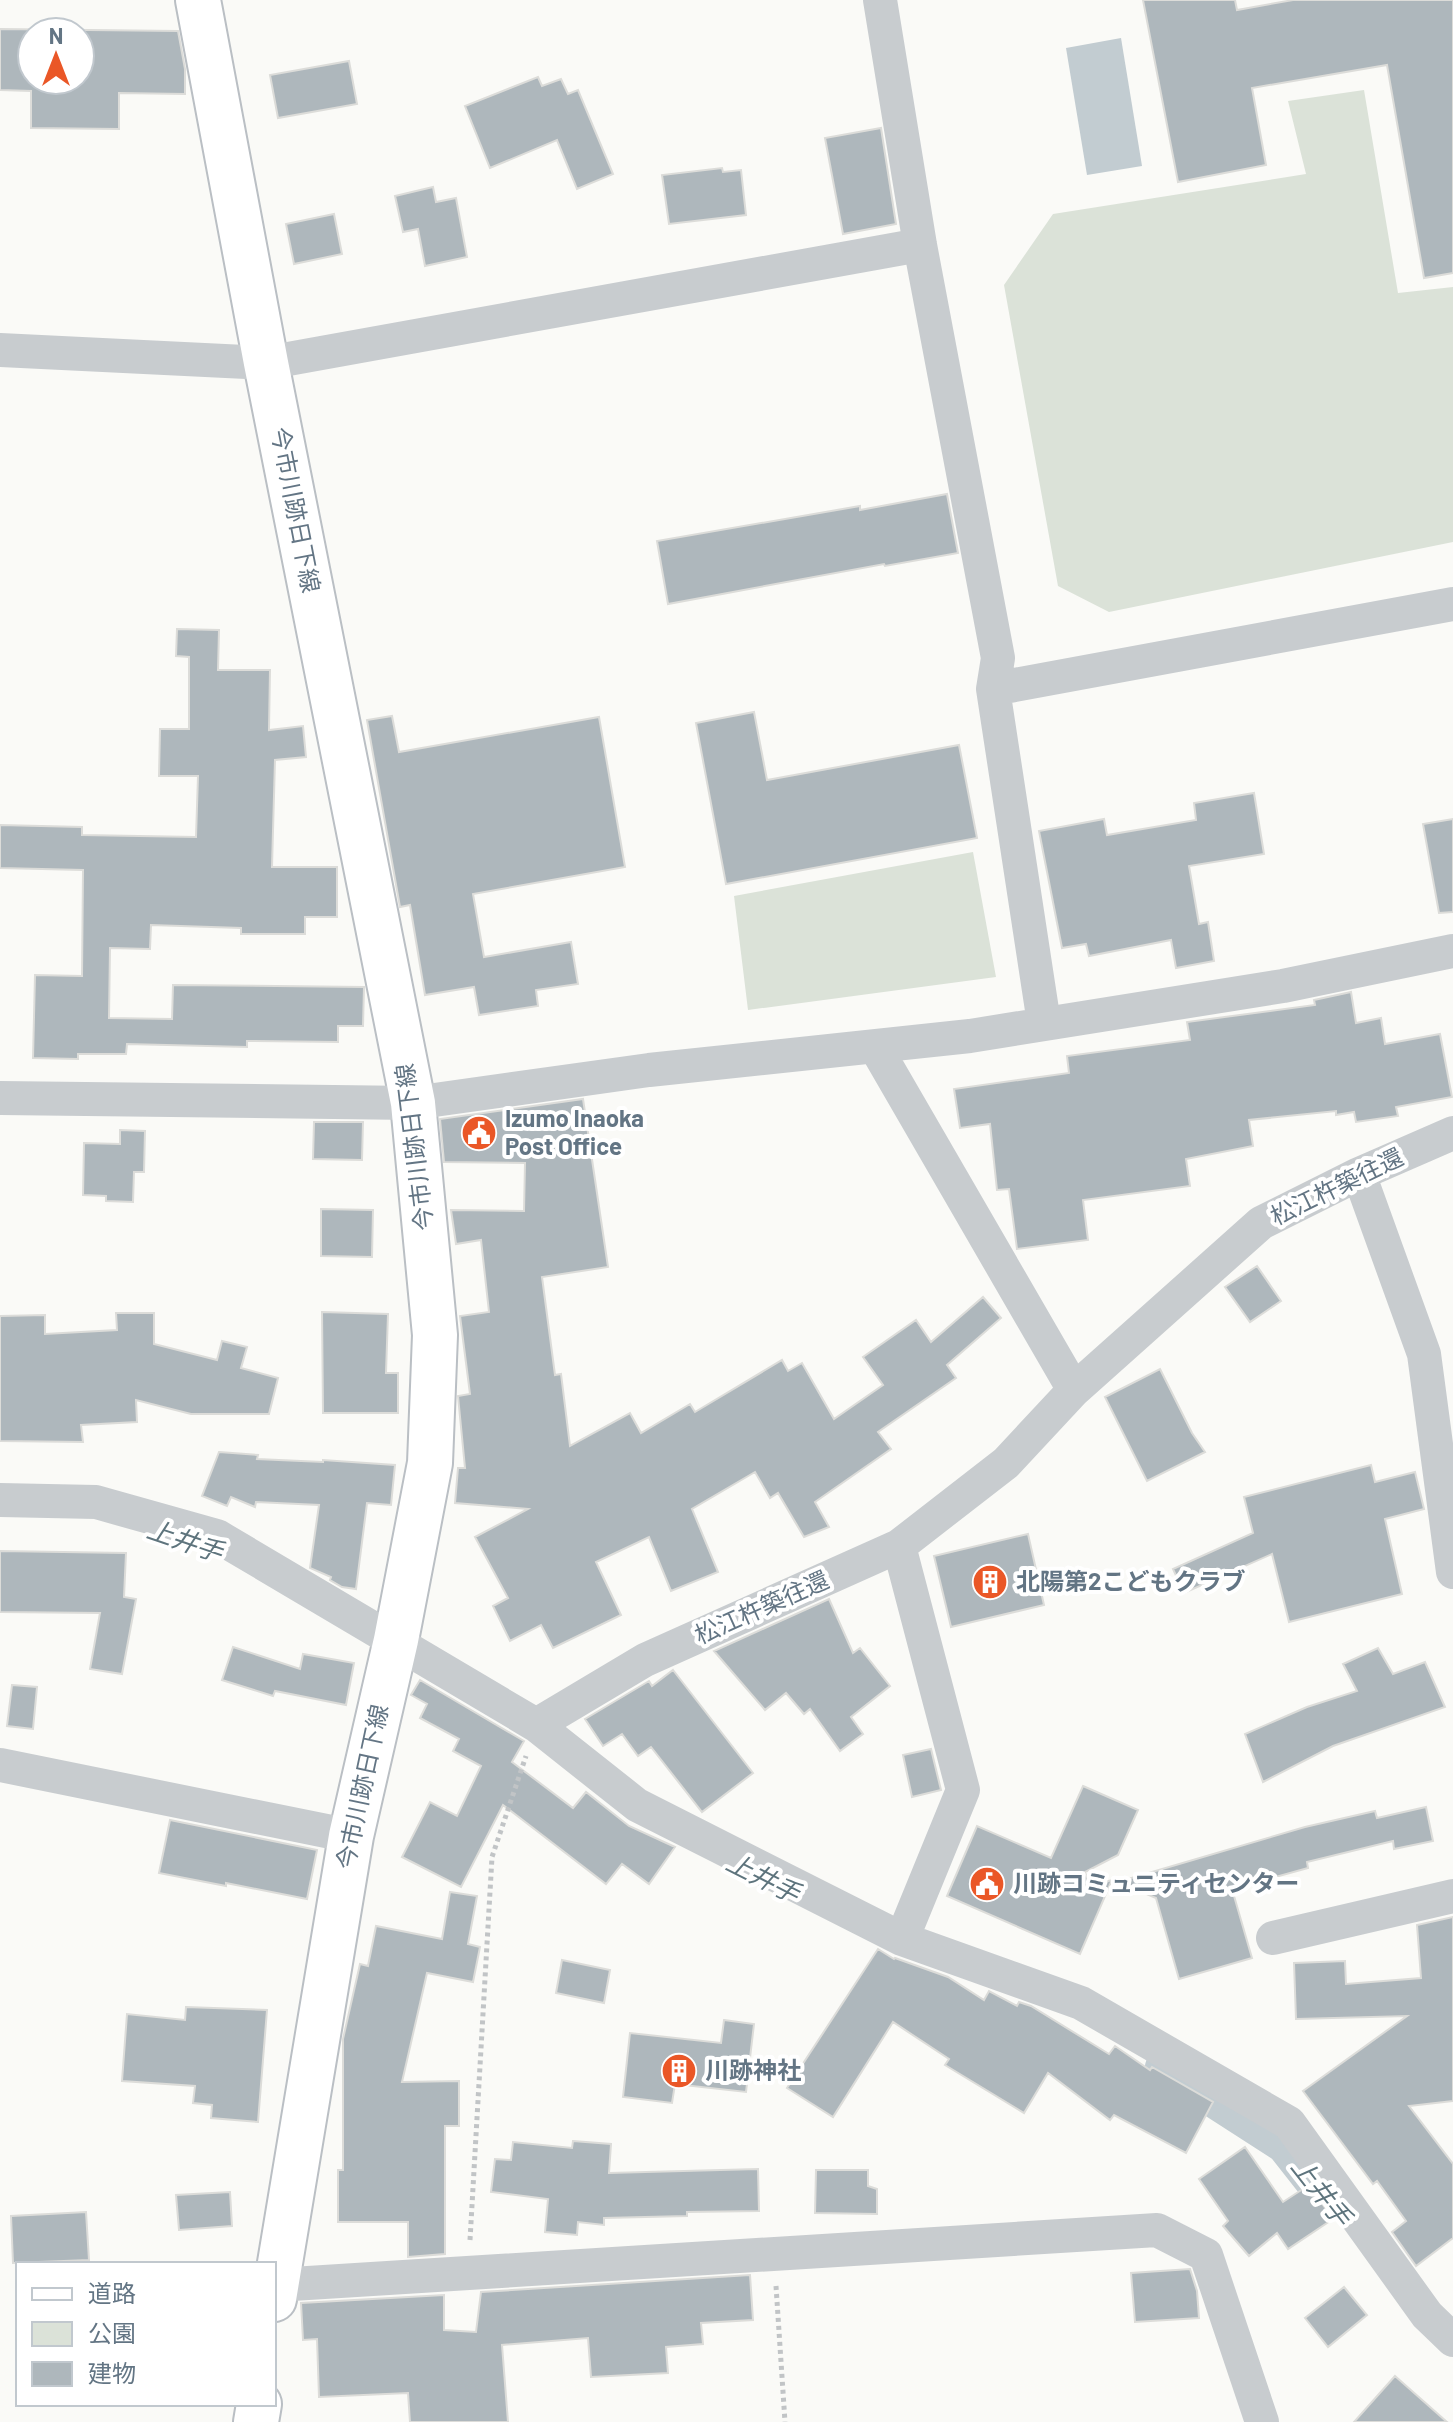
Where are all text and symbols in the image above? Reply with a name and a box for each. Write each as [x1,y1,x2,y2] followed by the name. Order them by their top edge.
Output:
[16,16,96,96] north arrow
[49,22,63,48] text: N
[266,424,327,595] street label: 今市川跡日下線
[389,1062,438,1232] street label: 今市川跡日下線
[505,1103,644,1160] place label: Izumo Inaoka Post Office
[460,1114,498,1152] public building icon: Izumo Inaoka Post Office
[1265,1141,1407,1230] street label: 松江杵築往還
[144,1512,229,1568] water label: 上井手
[971,1563,1009,1601] building icon: 北陽第2こどもクラブ
[690,1564,833,1649] street label: 松江杵築往還
[1016,1566,1245,1595] place label: 北陽第2こどもクラブ
[330,1702,393,1872] street label: 今市川跡日下線
[722,1845,807,1909] water label: 上井手
[968,1865,1006,1903] public building icon: 川跡コミュニティセンター
[1013,1868,1300,1897] place label: 川跡コミュニティセンター
[660,2052,698,2090] building icon: 川跡神社
[705,2055,801,2084] place label: 川跡神社
[1286,2151,1360,2233] water label: 上井手
[16,2262,276,2406] legend
[88,2278,136,2307] text: 道路
[88,2318,136,2347] text: 公園
[88,2358,136,2387] text: 建物

